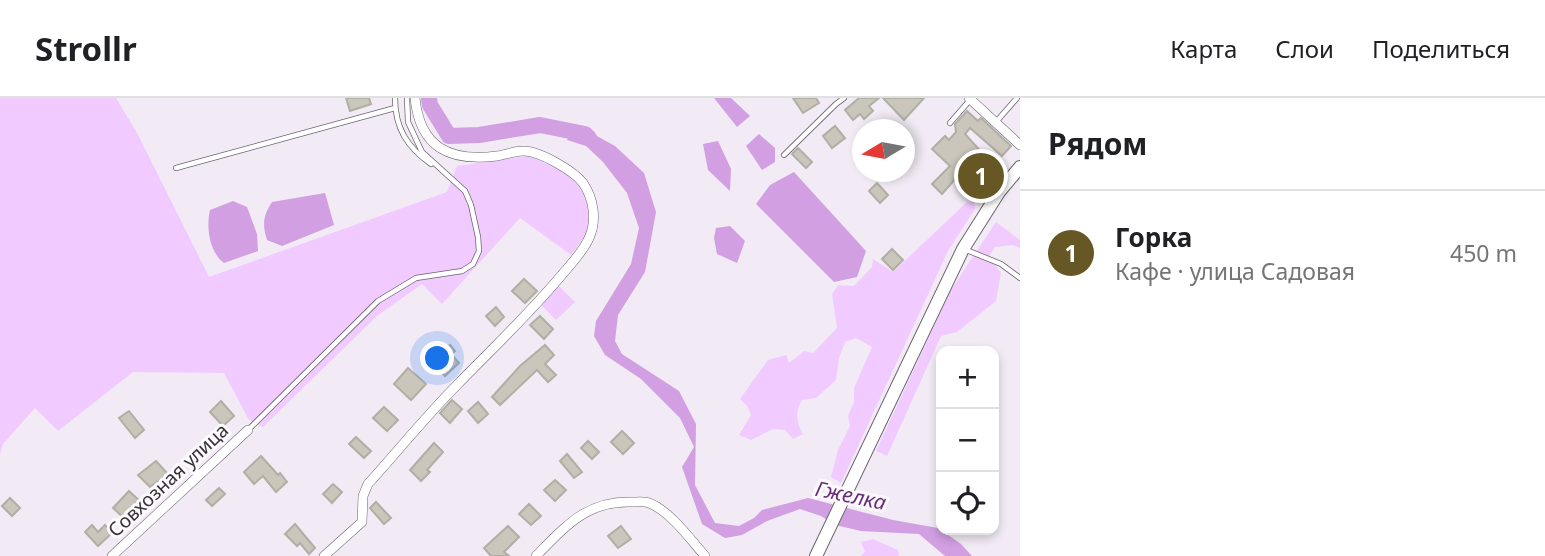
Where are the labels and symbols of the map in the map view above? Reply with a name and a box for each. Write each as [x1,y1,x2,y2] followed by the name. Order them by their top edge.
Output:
[852,119,915,182] north arrow
[958,150,1004,202] pin: 1
[420,341,454,375] your location
[102,417,234,543] street label: Совхозная улица
[813,474,889,516] water label: Гжелка

